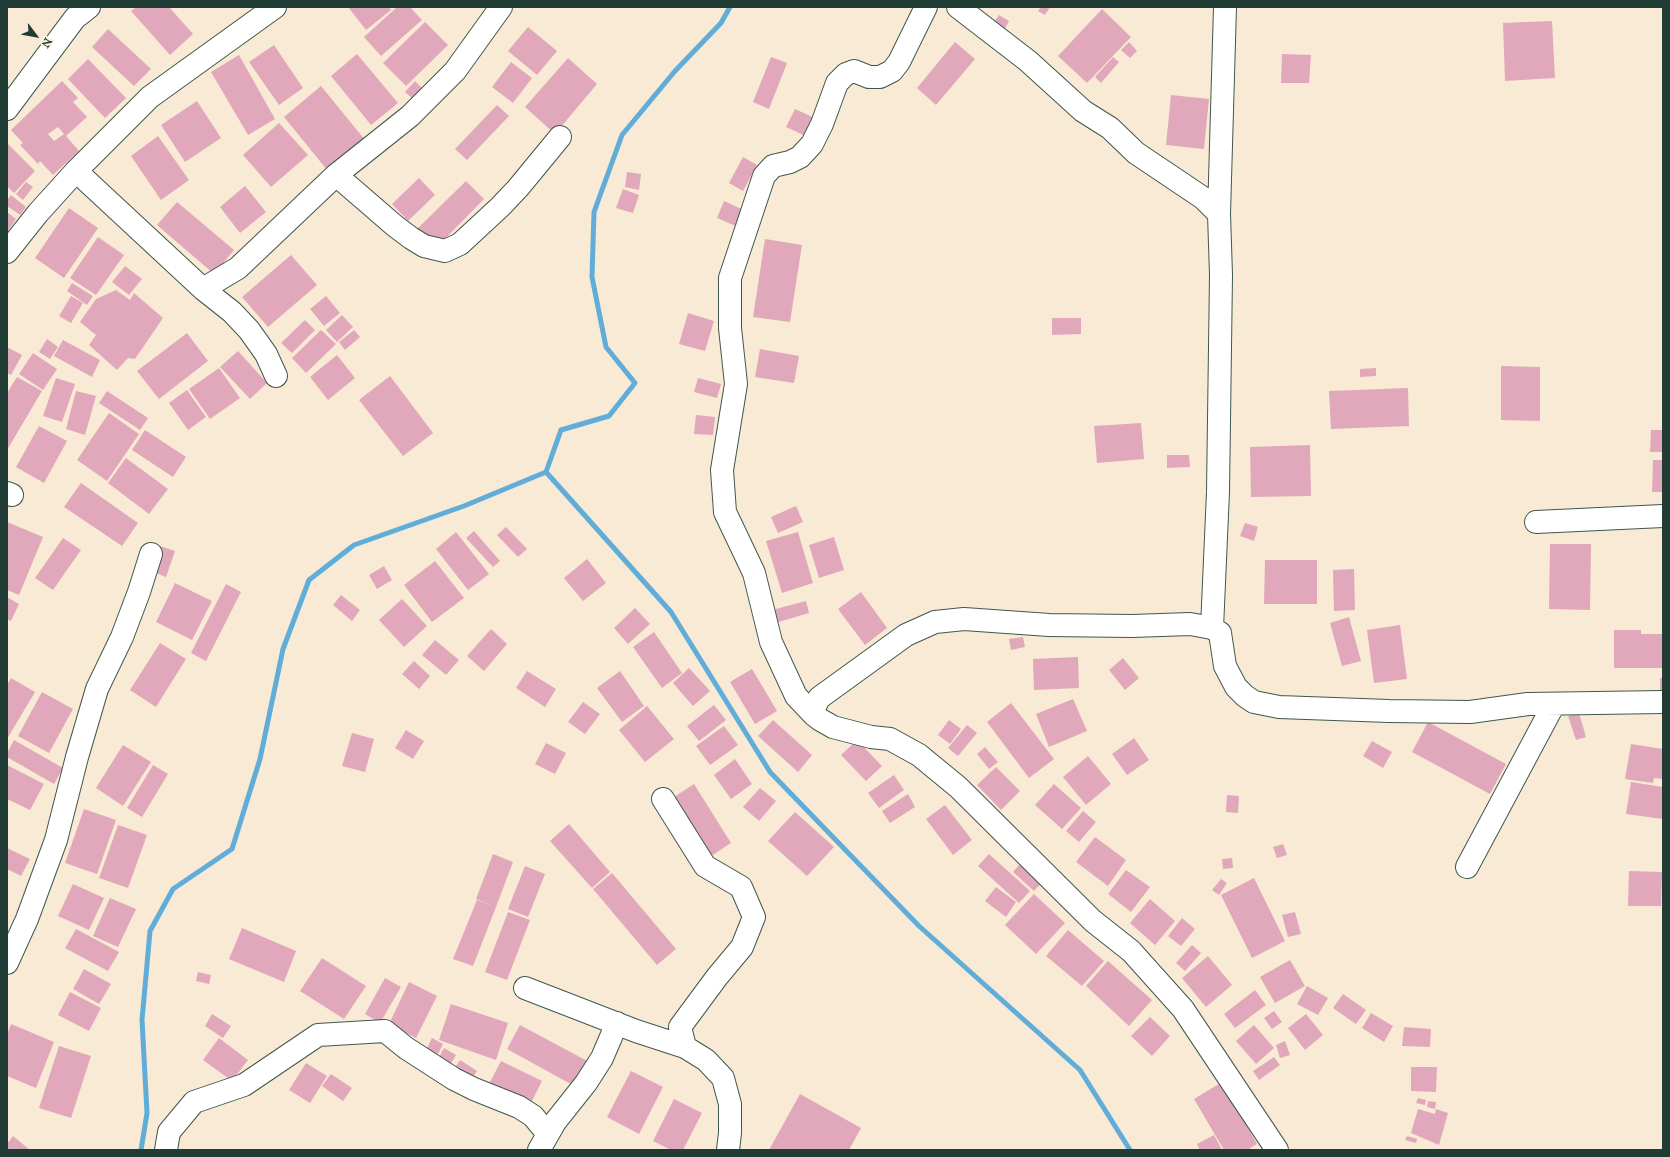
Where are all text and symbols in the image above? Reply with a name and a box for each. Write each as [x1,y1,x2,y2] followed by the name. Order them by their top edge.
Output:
[16,16,56,56] north arrow
[39,35,55,50] text: N

